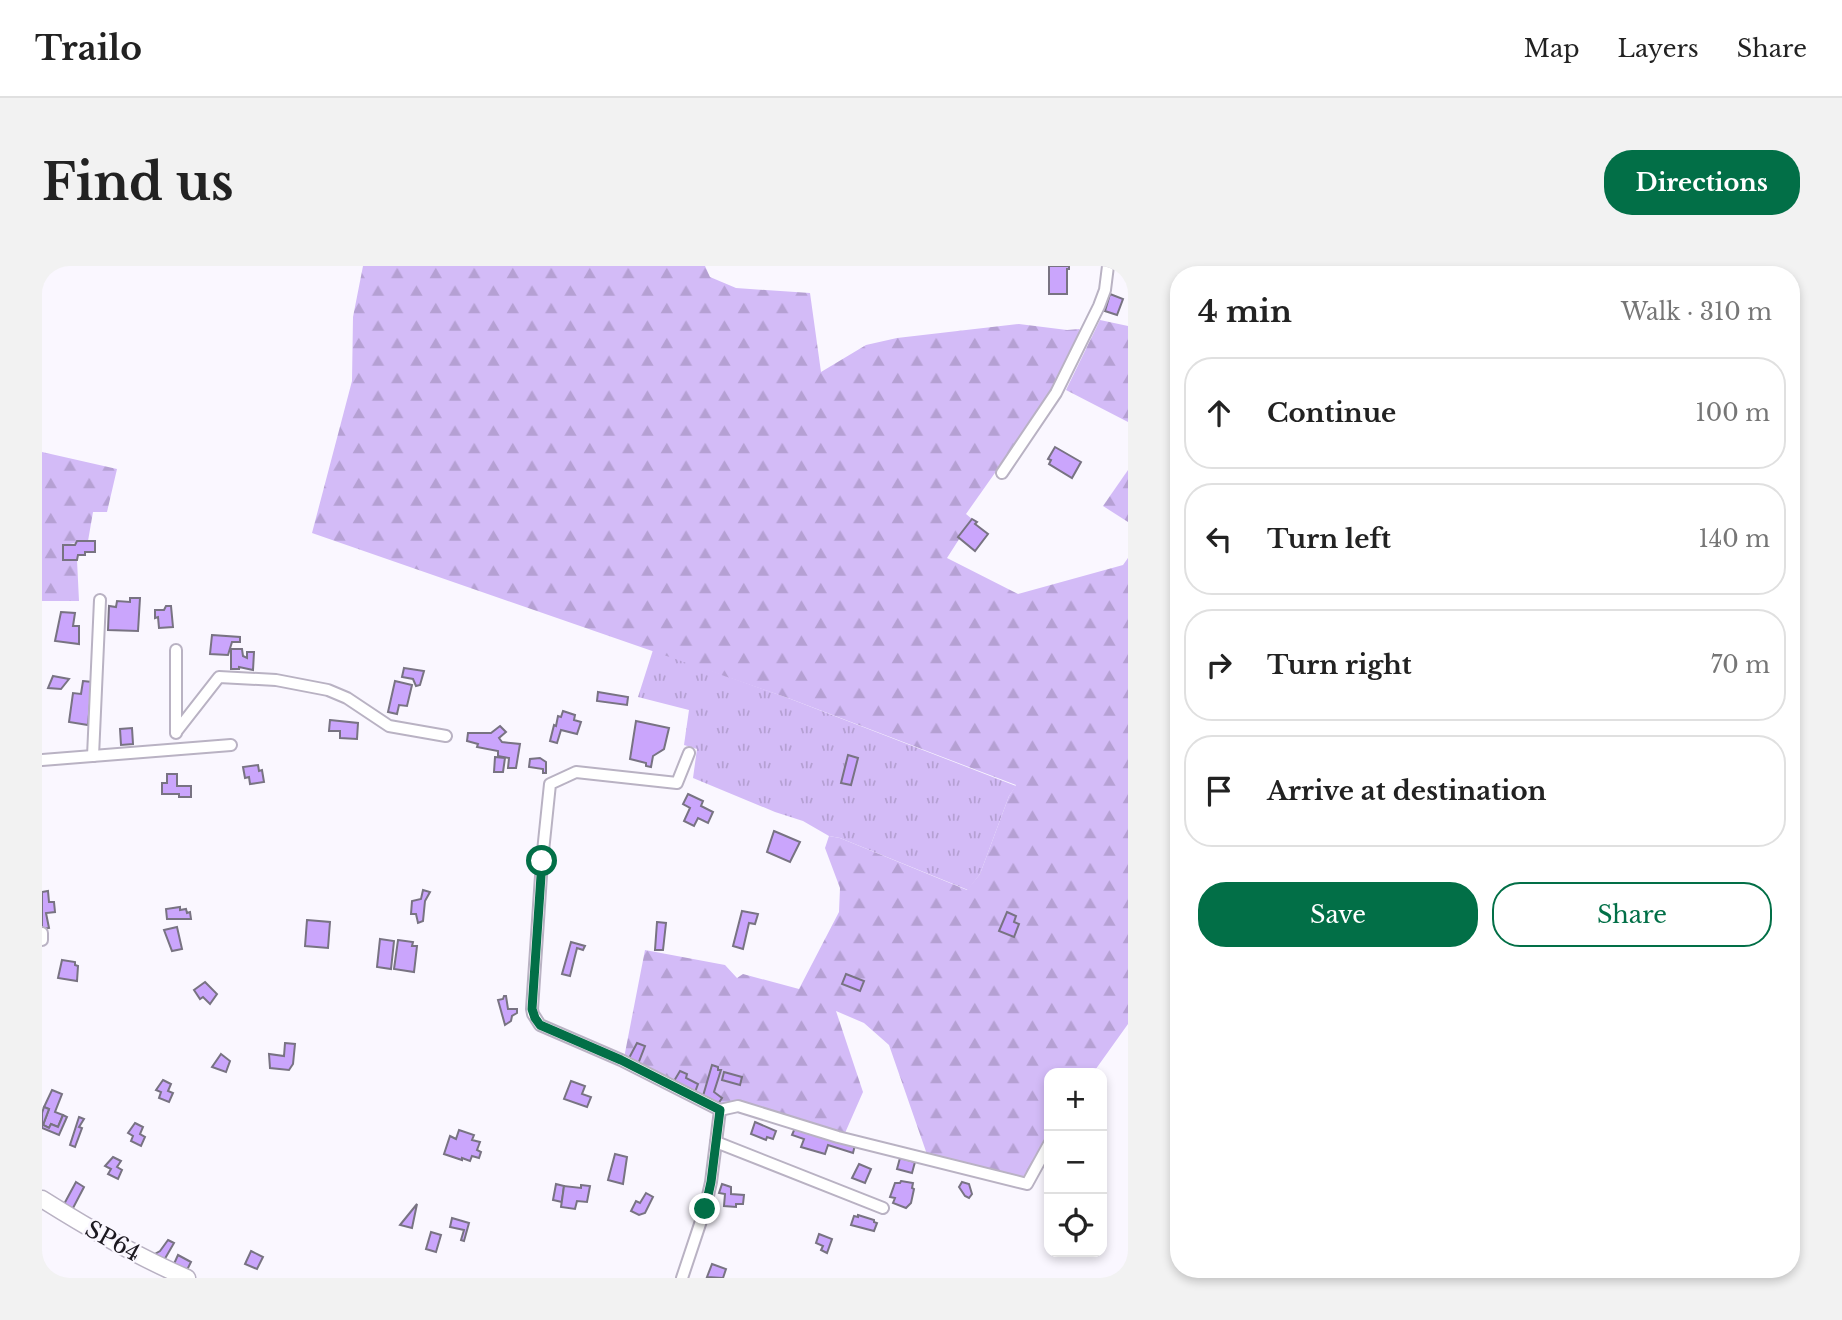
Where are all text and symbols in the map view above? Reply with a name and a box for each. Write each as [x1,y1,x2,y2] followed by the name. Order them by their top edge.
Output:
[35,28,142,69] text: Trailo
[1524,34,1580,63] text: Map
[1618,34,1699,63] text: Layers
[1737,34,1807,63] text: Share
[1604,150,1800,215] button: Directions
[42,152,234,213] text: Find us
[1198,293,1292,330] text: 4 min
[1621,298,1772,326] text: Walk · 310 m
[1200,394,1238,432] icon: ahead
[1267,397,1396,429] text: Continue
[1696,399,1770,427] text: 100 m
[1200,520,1238,558] icon: left
[1267,523,1391,555] text: Turn left
[1699,525,1770,553] text: 140 m
[1200,646,1238,684] icon: right
[1267,649,1412,681] text: Turn right
[1711,651,1770,679] text: 70 m
[1200,772,1238,810] icon: arrive
[1267,775,1547,807] text: Arrive at destination
[526,845,557,876] route start
[1198,882,1478,947] button: Save
[1492,882,1772,947] button: Share
[1044,1068,1107,1257] map controls
[1044,1068,1107,1131] button: +
[1044,1131,1107,1194] button: −
[689,1193,720,1224] route end
[1044,1194,1107,1257] button: locate
[80,1214,146,1268] street label: SP64

